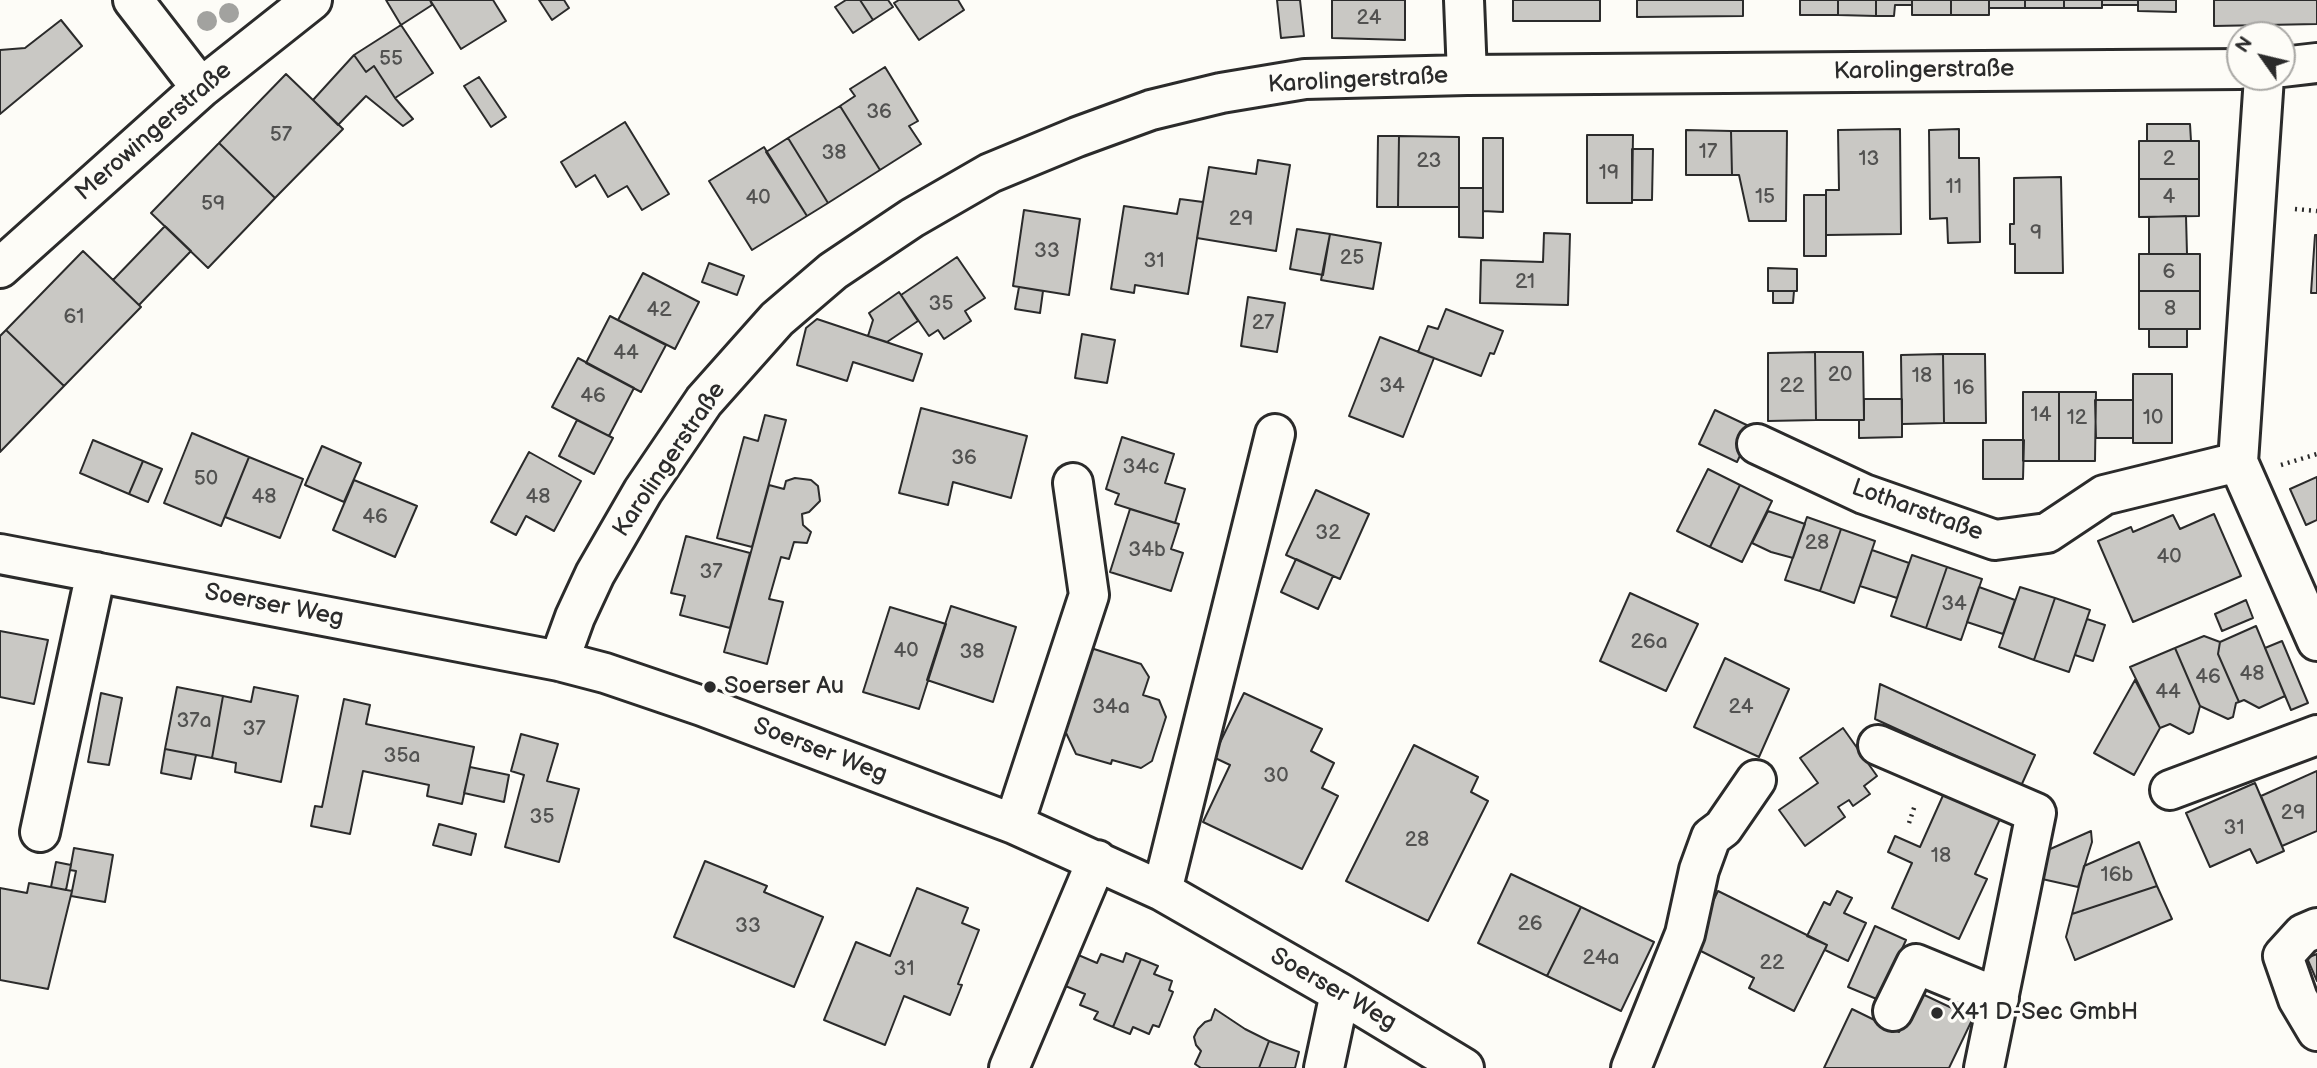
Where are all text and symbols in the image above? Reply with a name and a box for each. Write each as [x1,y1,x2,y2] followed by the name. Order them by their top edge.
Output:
[1357,6,1381,32] house number: 24
[2226,21,2296,91] north arrow
[2231,33,2258,57] text: N
[379,47,403,73] house number: 55
[1833,55,2015,87] street label: Karolingerstraße
[70,56,238,208] street label: Merowingerstraße
[1267,62,1449,100] street label: Karolingerstraße
[866,100,892,126] house number: 36
[270,123,292,149] house number: 57
[1699,140,1717,166] house number: 17
[821,141,847,167] house number: 38
[1858,147,1880,173] house number: 13
[2163,147,2175,173] house number: 2
[1417,149,1441,175] house number: 23
[1599,161,1619,187] house number: 19
[1946,175,1962,201] house number: 11
[1755,185,1775,211] house number: 15
[2163,185,2175,211] house number: 4
[745,186,771,212] house number: 40
[201,192,225,218] house number: 59
[1229,207,1253,233] house number: 29
[2030,221,2042,247] house number: 9
[1034,239,1060,265] house number: 33
[1340,246,1364,272] house number: 25
[1143,249,1165,275] house number: 31
[2163,260,2175,286] house number: 6
[1515,270,1535,296] house number: 21
[929,292,953,318] house number: 35
[2164,297,2176,323] house number: 8
[646,298,672,324] house number: 42
[64,305,84,331] house number: 61
[1252,311,1274,337] house number: 27
[613,341,639,367] house number: 44
[1828,363,1852,389] house number: 20
[1912,364,1932,390] house number: 18
[1379,374,1405,400] house number: 34
[1780,374,1804,400] house number: 22
[1954,376,1974,402] house number: 16
[608,377,732,543] street label: Karolingerstraße
[580,384,606,410] house number: 46
[2031,403,2051,429] house number: 14
[2067,406,2087,432] house number: 12
[2143,406,2163,432] house number: 10
[951,446,977,472] house number: 36
[1123,455,1159,481] house number: 34c
[194,467,218,493] house number: 50
[1847,474,1987,548] street label: Lotharstraße
[251,485,277,511] house number: 48
[525,485,551,511] house number: 48
[362,505,388,531] house number: 46
[1315,521,1341,547] house number: 32
[1805,531,1829,557] house number: 28
[1128,538,1166,564] house number: 34b
[2156,545,2182,571] house number: 40
[699,560,723,586] house number: 37
[202,578,346,634] street label: Soerser Weg
[1941,592,1967,618] house number: 34
[1630,630,1668,656] house number: 26a
[893,639,919,665] house number: 40
[959,640,985,666] house number: 38
[2239,662,2265,688] house number: 48
[2195,665,2221,691] house number: 46
[724,673,844,701] place label: Soerser Au
[702,679,718,695] marker: Soerser Au
[2155,680,2181,706] house number: 44
[1092,695,1130,721] house number: 34a
[1729,695,1753,721] house number: 24
[176,709,212,735] house number: 37a
[749,712,891,790] street label: Soerser Weg
[242,717,266,743] house number: 37
[384,744,420,770] house number: 35a
[1263,764,1289,790] house number: 30
[2281,801,2305,827] house number: 29
[530,805,554,831] house number: 35
[2223,816,2245,842] house number: 31
[1405,828,1429,854] house number: 28
[1931,844,1951,870] house number: 18
[2101,863,2133,889] house number: 16b
[1517,912,1543,938] house number: 26
[735,914,761,940] house number: 33
[1265,942,1401,1038] street label: Soerser Weg
[1583,946,1619,972] house number: 24a
[1760,951,1784,977] house number: 22
[893,957,915,983] house number: 31
[1951,999,2138,1027] place label: X41 D-Sec GmbH
[1929,1005,1945,1021] marker: X41 D-Sec GmbH

